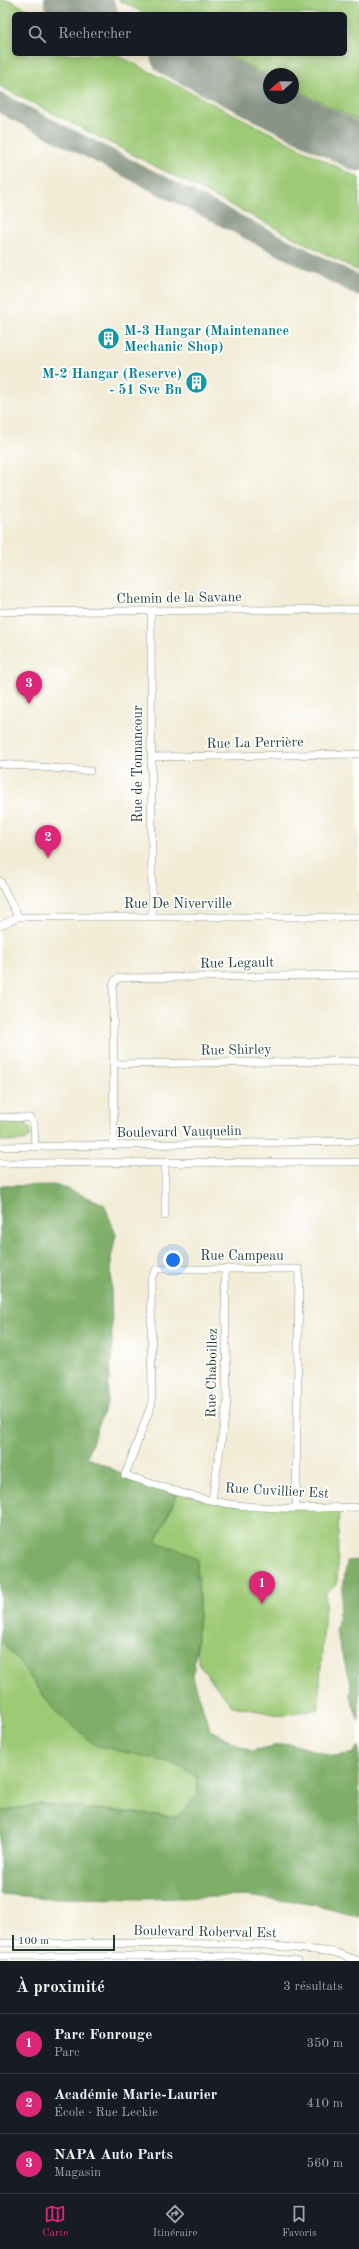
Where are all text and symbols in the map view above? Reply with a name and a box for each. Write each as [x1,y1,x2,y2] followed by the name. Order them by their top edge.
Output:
[12,12,347,56] search box
[26,23,48,45] icon: search
[58,27,131,42] text: Rechercher
[263,68,299,104] north arrow
[124,324,289,354] place label: M-3 Hangar (Maintenance Mechanic Shop)
[96,326,122,352] building icon: M-3 Hangar (Maintenance Mechanic Shop)
[42,367,182,397] place label: M-2 Hangar (Reserve) - 51 Svc Bn
[184,369,210,395] building icon: M-2 Hangar (Reserve) - 51 Svc Bn
[116,590,242,606] street label: Chemin de la Savane
[16,671,42,704] pin: 3
[131,705,145,823] street label: Rue de Tonnancour
[206,735,304,751] street label: Rue La Perrière
[35,825,61,858] pin: 2
[124,897,232,911] street label: Rue De Niverville
[200,955,274,971] street label: Rue Legault
[200,1042,272,1058] street label: Rue Shirley
[116,1124,242,1140] street label: Boulevard Vauquelin
[200,1249,284,1263] street label: Rue Campeau
[163,1250,183,1270] your location
[204,1328,220,1418] street label: Rue Chaboillez
[225,1481,329,1501] street label: Rue Cuvillier Est
[249,1571,275,1604] pin: 1
[133,1924,277,1940] street label: Boulevard Roberval Est
[12,1933,115,1952] scale bar
[18,1936,49,1947] text: 100 m
[16,1979,105,1996] text: À proximité
[283,1980,343,1993] text: 3 résultats
[54,2028,152,2043] text: Parc Fonrouge
[25,2037,33,2050] text: 1
[306,2037,343,2050] text: 350 m
[54,2046,80,2059] text: Parc
[54,2088,217,2103] text: Académie Marie-Laurier
[25,2097,33,2110] text: 2
[306,2097,343,2110] text: 410 m
[54,2106,158,2119] text: École · Rue Leckie
[54,2148,173,2163] text: NAPA Auto Parts
[25,2157,33,2170] text: 3
[306,2157,343,2170] text: 560 m
[54,2166,101,2179] text: Magasin
[42,2203,68,2241] tab: Carte
[153,2203,198,2241] tab: Itinéraire
[282,2203,317,2241] tab: Favoris

